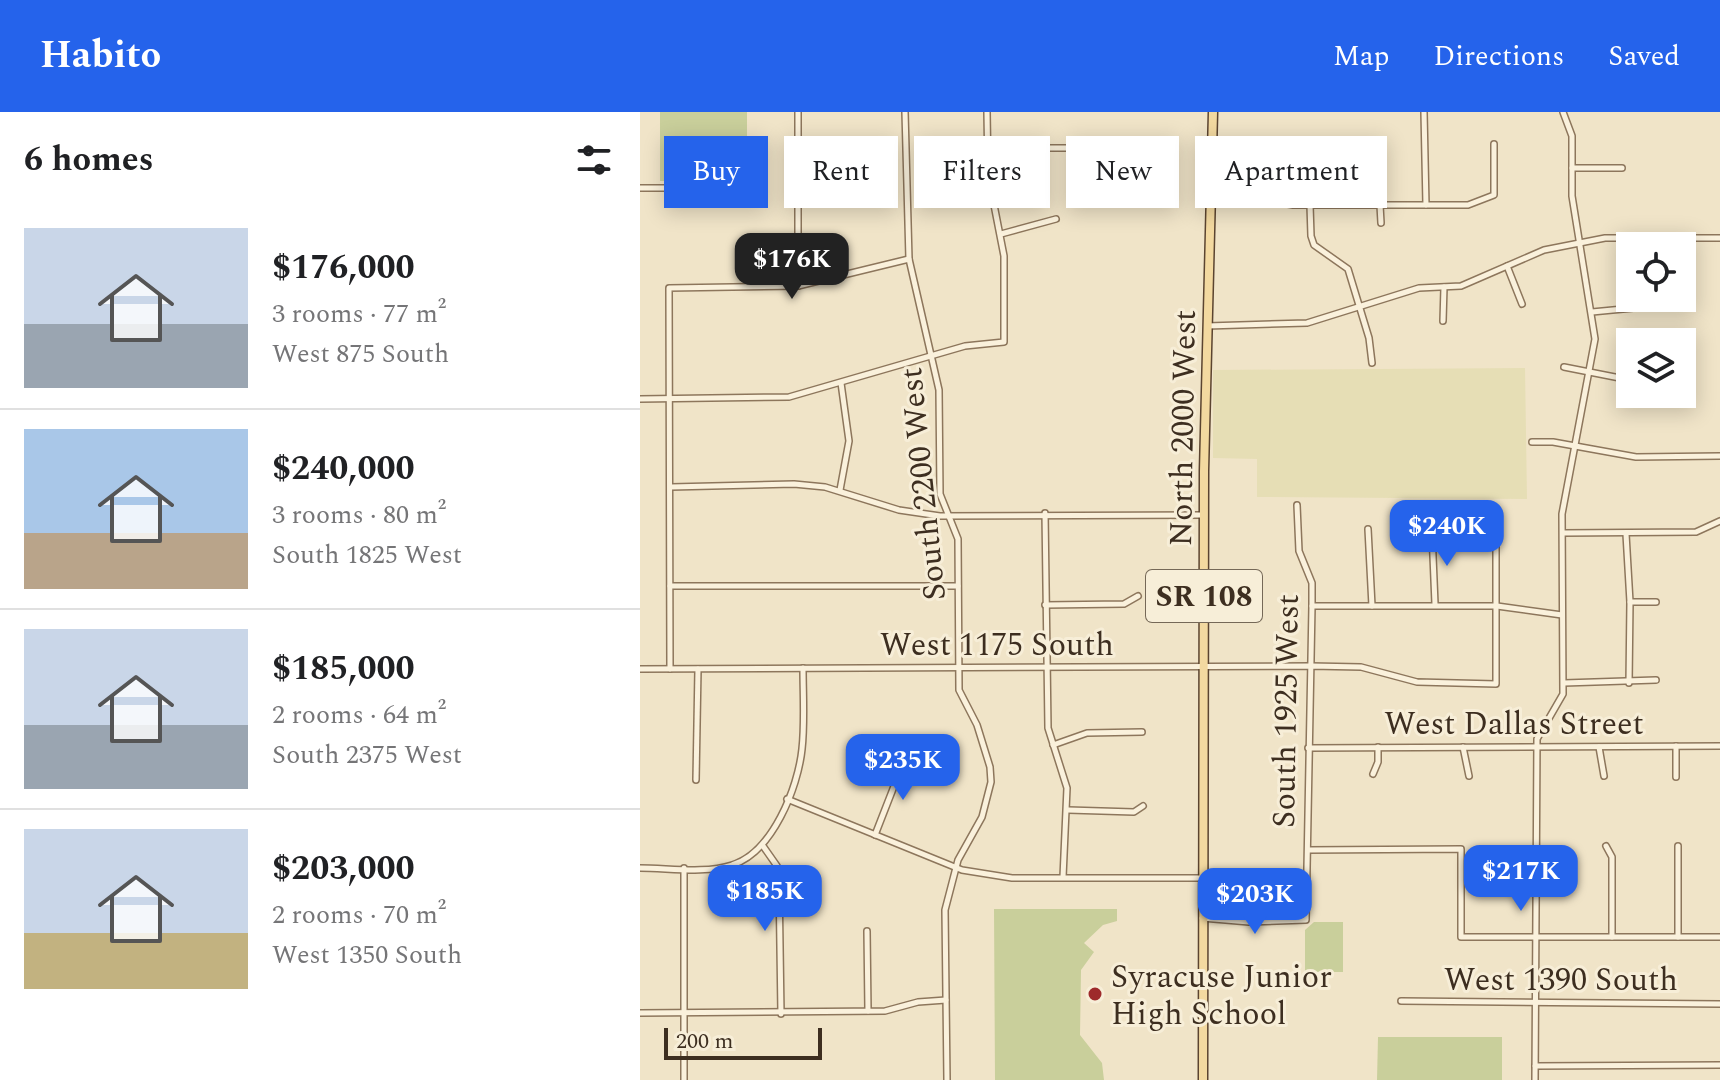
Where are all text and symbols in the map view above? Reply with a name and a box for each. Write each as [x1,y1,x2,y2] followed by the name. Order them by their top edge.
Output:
[40,27,161,85] text: Habito
[1333,35,1390,78] text: Map
[1434,35,1564,78] text: Directions
[1608,35,1680,78] text: Saved
[24,134,154,186] text: 6 homes
[664,136,768,208] chip: Buy
[784,136,898,208] chip: Rent
[914,136,1050,208] chip: Filters
[1066,136,1179,208] chip: New
[1195,136,1387,208] chip: Apartment
[572,138,616,182] icon: filters
[1616,232,1696,408] map controls
[1616,232,1696,312] button: locate
[736,233,848,301] pin: $176K
[753,239,831,279] text: $176K
[272,242,415,294] text: $176,000
[88,260,184,356] icon: home
[272,294,446,334] text: 3 rooms · 77 m²
[1157,309,1210,547] street label: North 2000 West
[1616,328,1696,408] button: layers
[272,334,449,374] text: West 875 South
[887,365,960,603] street label: South 2200 West
[272,443,415,495] text: $240,000
[88,461,184,557] icon: home
[272,495,446,535] text: 3 rooms · 80 m²
[1391,500,1503,568] pin: $240K
[1408,506,1486,546] text: $240K
[272,535,462,575] text: South 1825 West
[1146,570,1262,622] road number: SR 108
[1260,594,1313,828] street label: South 1925 West
[880,621,1114,670] street label: West 1175 South
[272,643,415,695] text: $185,000
[88,661,184,757] icon: home
[272,695,446,735] text: 2 rooms · 64 m²
[1384,700,1644,749] street label: West Dallas Street
[847,734,959,802] pin: $235K
[272,735,462,775] text: South 2375 West
[864,740,942,780] text: $235K
[272,843,415,895] text: $203,000
[1465,845,1577,913] pin: $217K
[1482,851,1560,891] text: $217K
[88,861,184,957] icon: home
[709,865,821,933] pin: $185K
[1199,868,1311,936] pin: $203K
[726,871,804,911] text: $185K
[1216,874,1294,914] text: $203K
[272,895,446,935] text: 2 rooms · 70 m²
[272,935,462,975] text: West 1350 South
[1111,953,1332,1039] place label: Syracuse Junior High School
[1444,956,1678,1005] street label: West 1390 South
[1086,985,1104,1003] marker: Syracuse Junior High School
[664,1024,822,1060] scale bar
[676,1025,733,1058] text: 200 m

